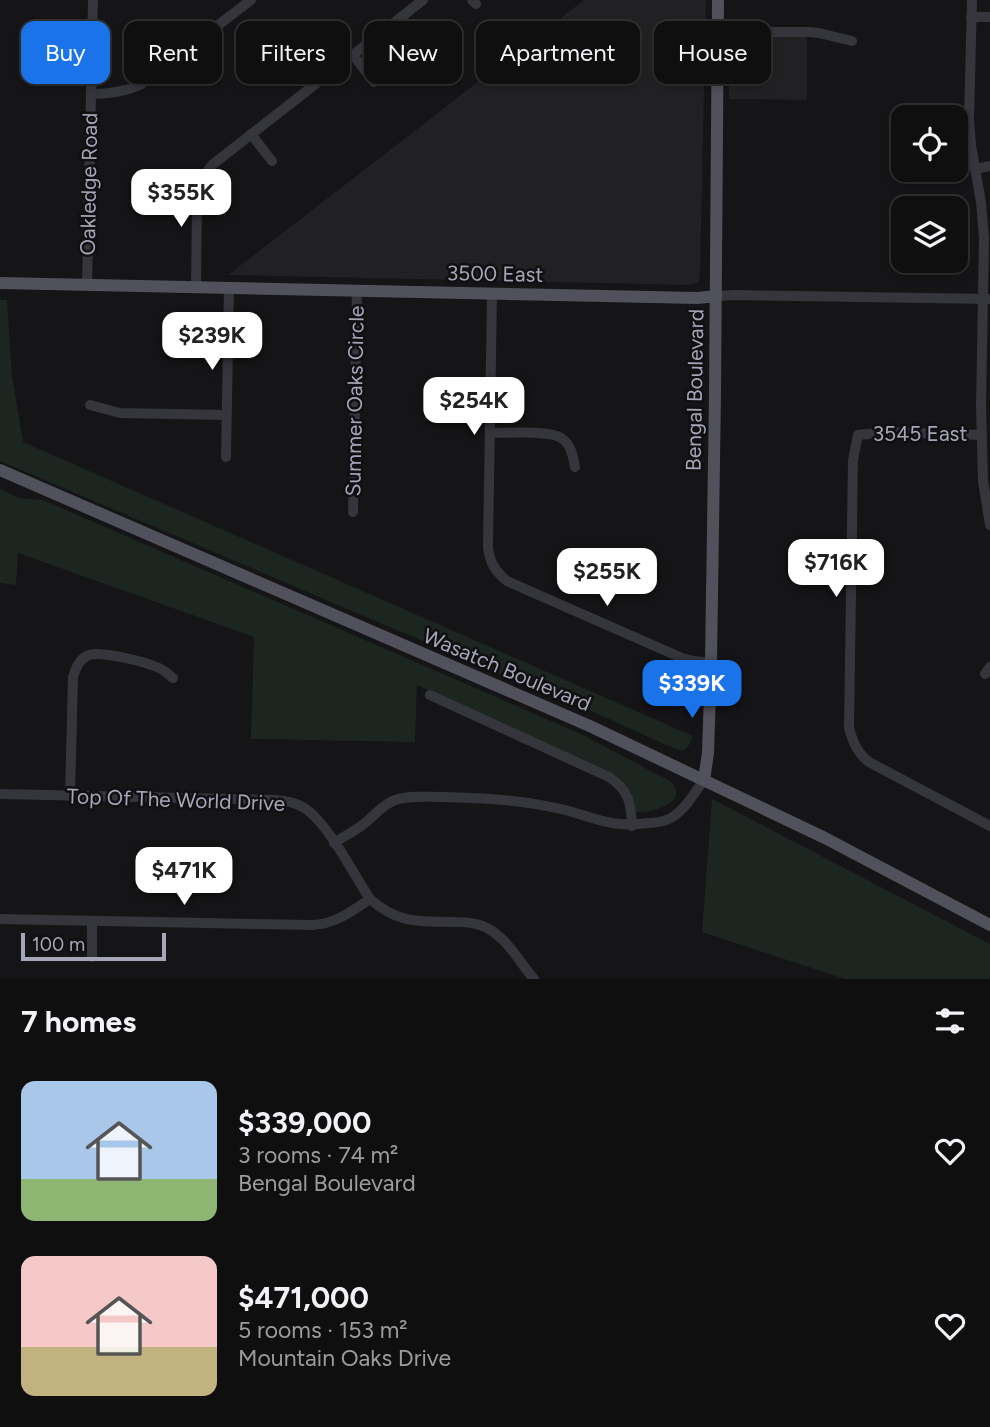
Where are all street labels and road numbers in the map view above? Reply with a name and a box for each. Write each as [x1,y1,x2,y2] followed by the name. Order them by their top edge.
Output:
[75,112,102,256] street label: Oakledge Road
[447,260,544,287] street label: 3500 East
[340,305,369,497] street label: Summer Oaks Circle
[681,309,708,471] street label: Bengal Boulevard
[873,421,967,446] street label: 3545 East
[419,623,595,716] street label: Wasatch Boulevard
[66,783,286,816] street label: Top Of The World Drive

